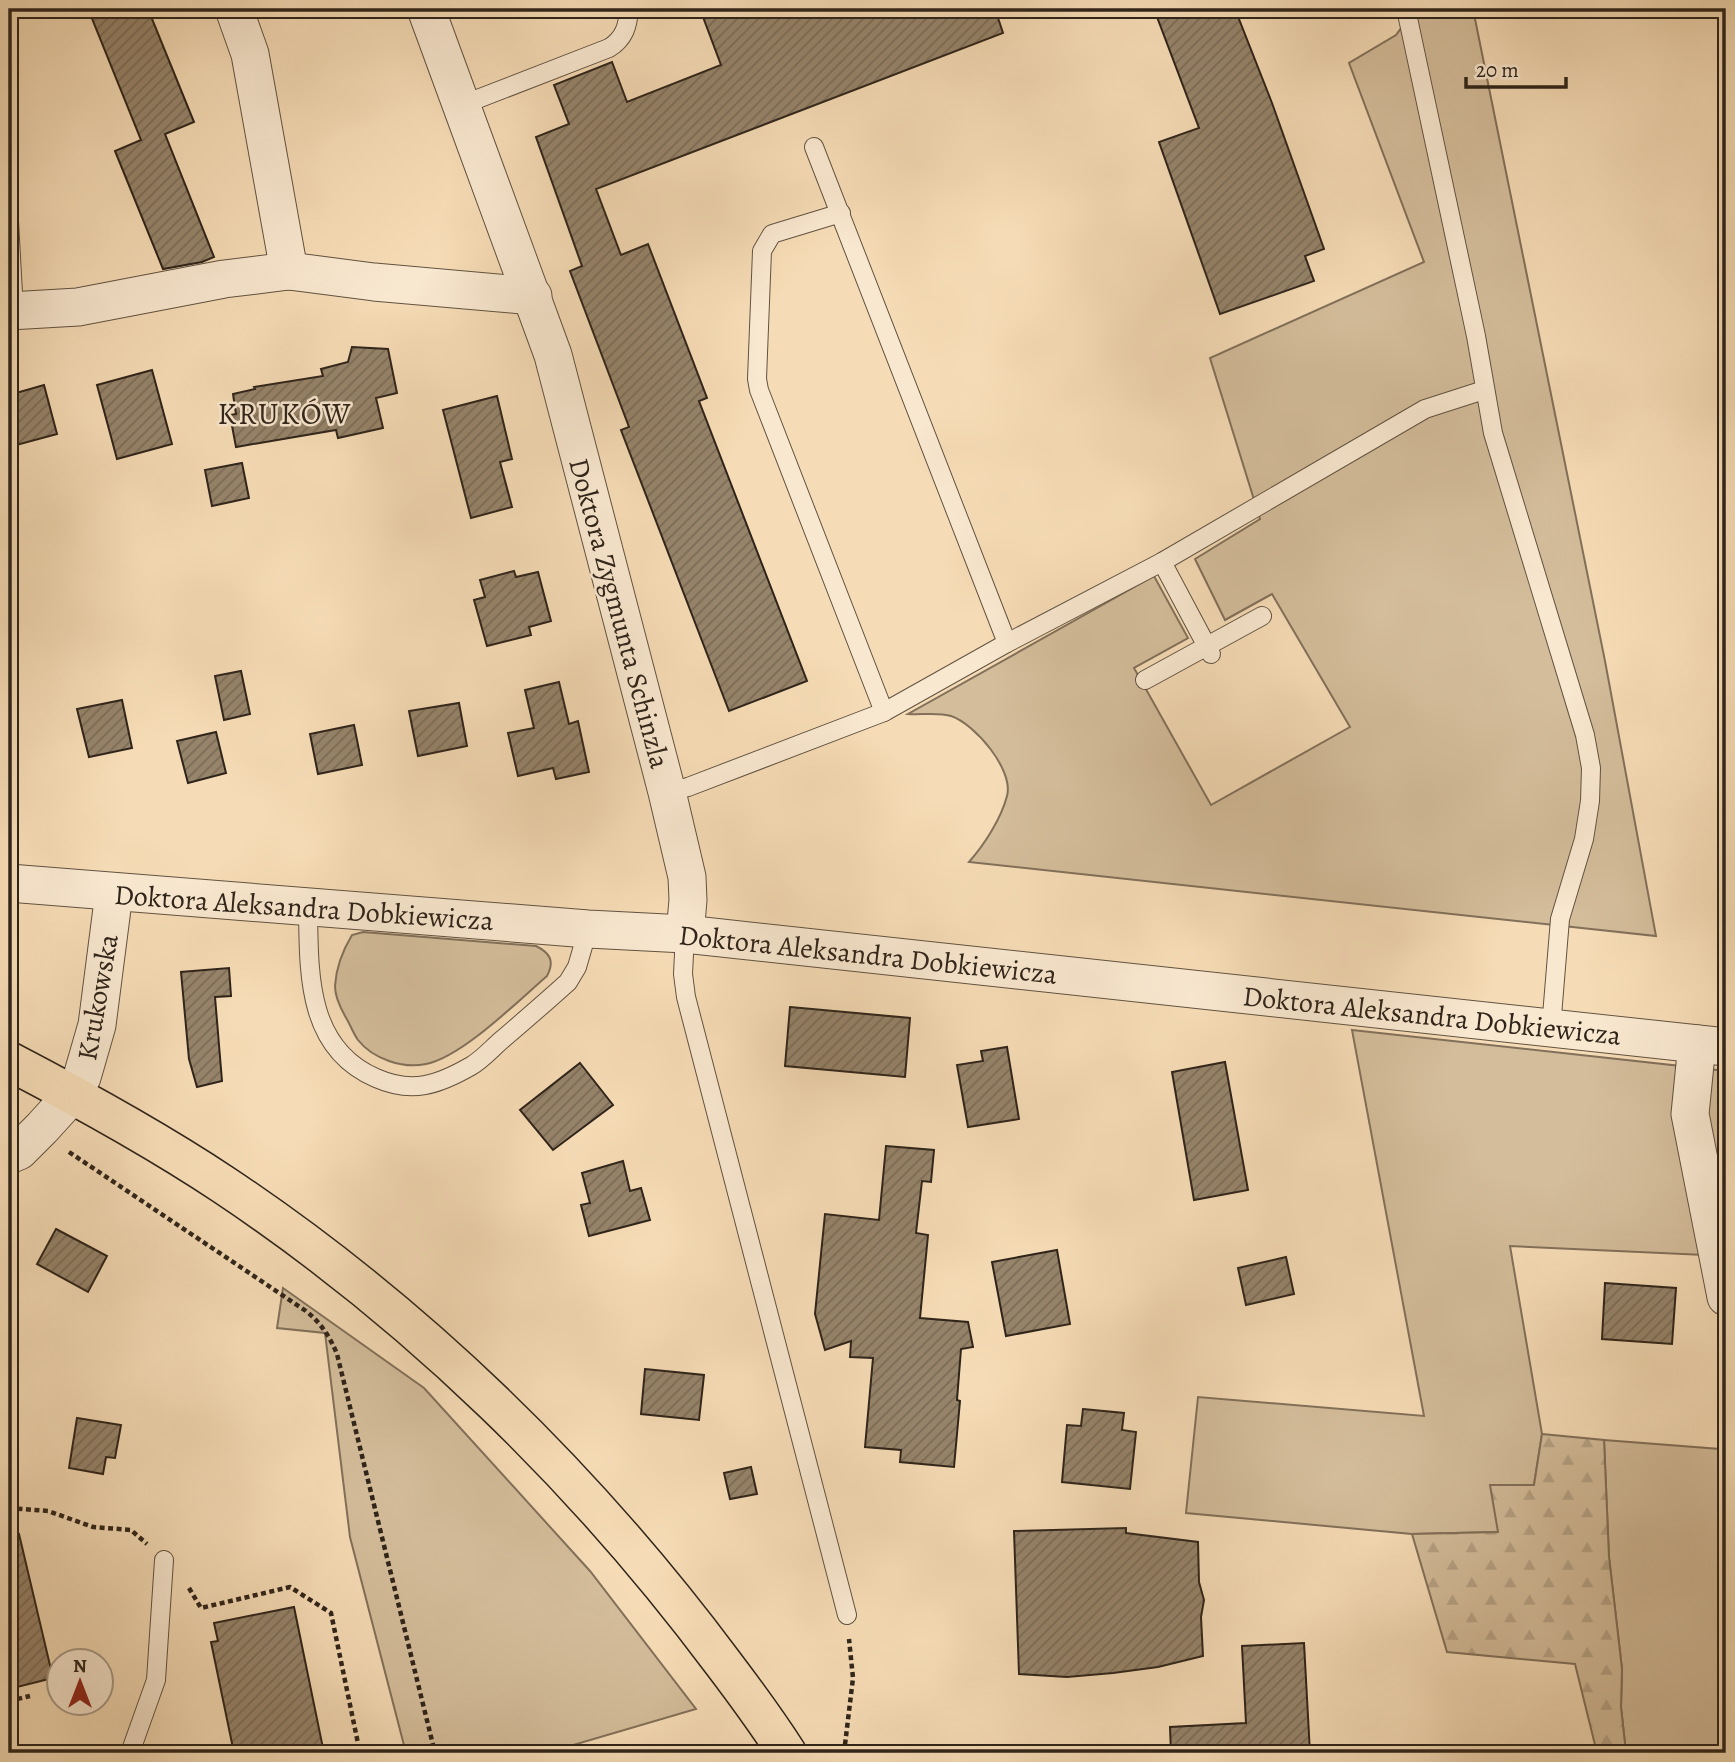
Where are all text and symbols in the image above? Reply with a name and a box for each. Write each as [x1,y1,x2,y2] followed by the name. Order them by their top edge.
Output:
[1466,46,1565,90] scale bar
[1476,56,1519,84] text: 20 m
[217,394,353,434] district label: KRUKÓW
[559,454,679,773] street label: Doktora Zygmunta Schinzla
[113,876,495,940] street label: Doktora Aleksandra Dobkiewicza
[677,916,1059,994] street label: Doktora Aleksandra Dobkiewicza
[68,931,128,1063] street label: Krukowska
[1241,977,1623,1055] street label: Doktora Aleksandra Dobkiewicza
[46,1646,116,1716] north arrow
[73,1653,87,1679] text: N

